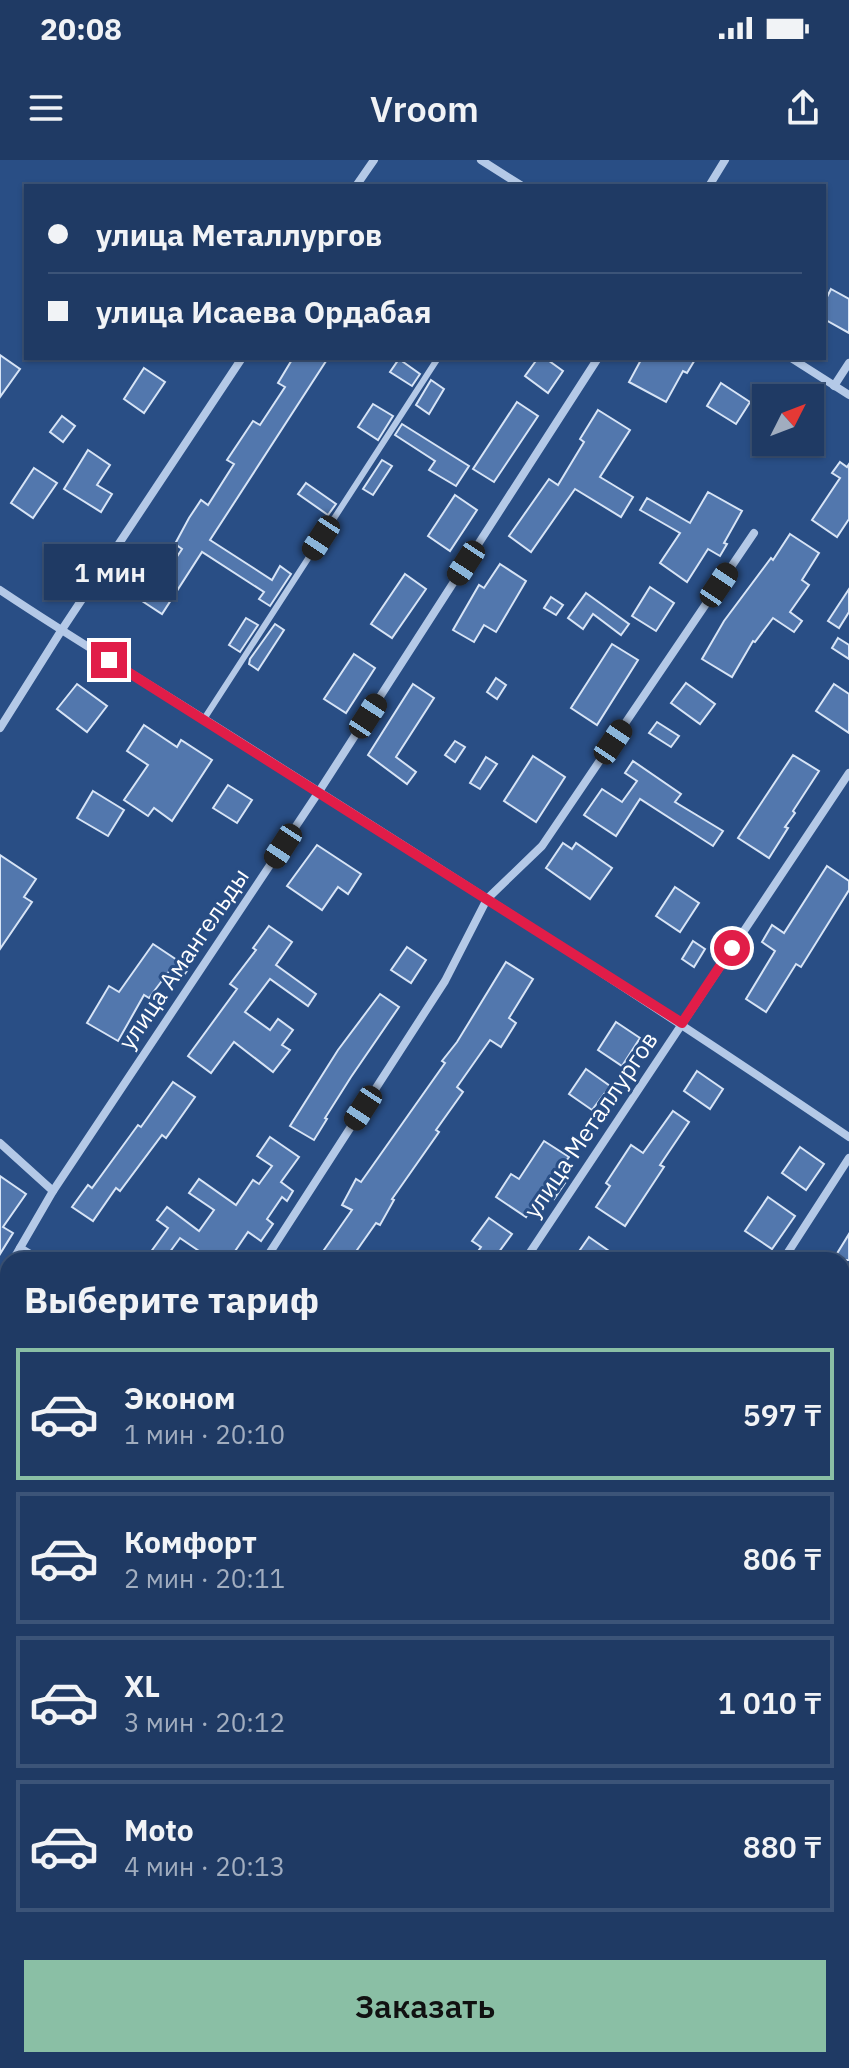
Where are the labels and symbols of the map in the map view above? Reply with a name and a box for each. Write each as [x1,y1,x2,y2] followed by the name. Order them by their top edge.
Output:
[752,384,824,456] north arrow
[298,511,344,565] car
[443,536,489,590] car
[43,544,175,600] callout: 1 мин
[696,558,742,612] car
[91,642,127,678] route end
[345,689,391,743] car
[590,715,636,769] car
[260,819,306,873] car
[111,862,256,1055] street label: улица Амангельды
[714,930,750,966] route start
[516,1025,665,1224] street label: улица Металлургов
[340,1081,386,1135] car

